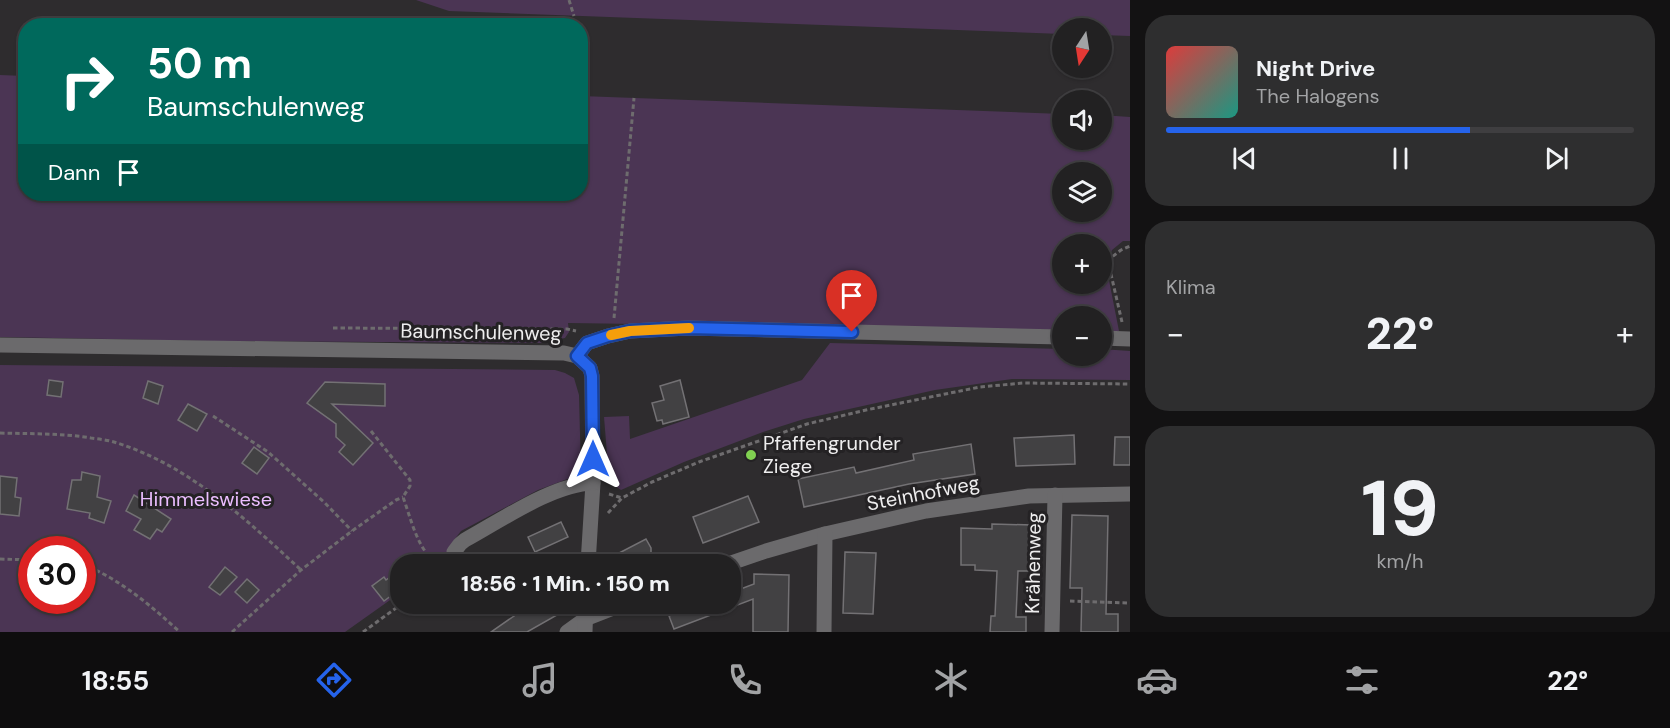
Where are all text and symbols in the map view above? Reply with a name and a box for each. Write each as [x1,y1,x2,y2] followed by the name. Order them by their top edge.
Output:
[1052,18,1112,78] north arrow
[1052,18,1112,366] map controls
[147,36,252,91] text: 50 m
[48,42,126,120] icon: right
[1256,54,1375,83] text: Night Drive
[1256,83,1379,109] text: The Halogens
[147,89,365,124] text: Baumschulenweg
[1052,90,1112,150] button: sound
[1228,142,1261,175] icon: previous
[1384,142,1417,175] icon: pause
[1540,142,1573,175] icon: next
[112,156,145,189] icon: arrive
[48,158,100,187] text: Dann
[1052,162,1112,222] button: layers
[1052,234,1112,294] button: +
[826,270,877,332] pin
[1166,274,1216,300] text: Klima
[835,279,868,312] icon: arrive
[1366,304,1434,363] text: 22°
[1052,306,1112,366] button: −
[1166,312,1184,355] text: −
[1616,312,1634,355] text: +
[400,318,562,346] street label: Baumschulenweg
[561,427,625,491] position arrow
[763,430,901,479] place label: Pfaffengrunder Ziege
[744,448,758,462] marker: Pfaffengrunder Ziege
[1361,458,1439,559] text: 19
[864,469,982,517] street label: Steinhofweg
[140,486,272,512] park label: Himmelswiese
[1019,512,1047,614] street label: Krähenweg
[18,536,96,614] speed limit sign: 30
[1376,548,1424,574] text: km/h
[461,569,670,598] text: 18:56 · 1 Min. · 150 m
[313,659,355,701] icon: directions
[519,659,561,701] icon: music
[724,659,766,701] icon: phone
[930,659,972,701] icon: climate
[1136,659,1178,701] icon: car
[1341,659,1383,701] icon: filters
[82,663,149,698] text: 18:55
[1547,663,1588,698] text: 22°

